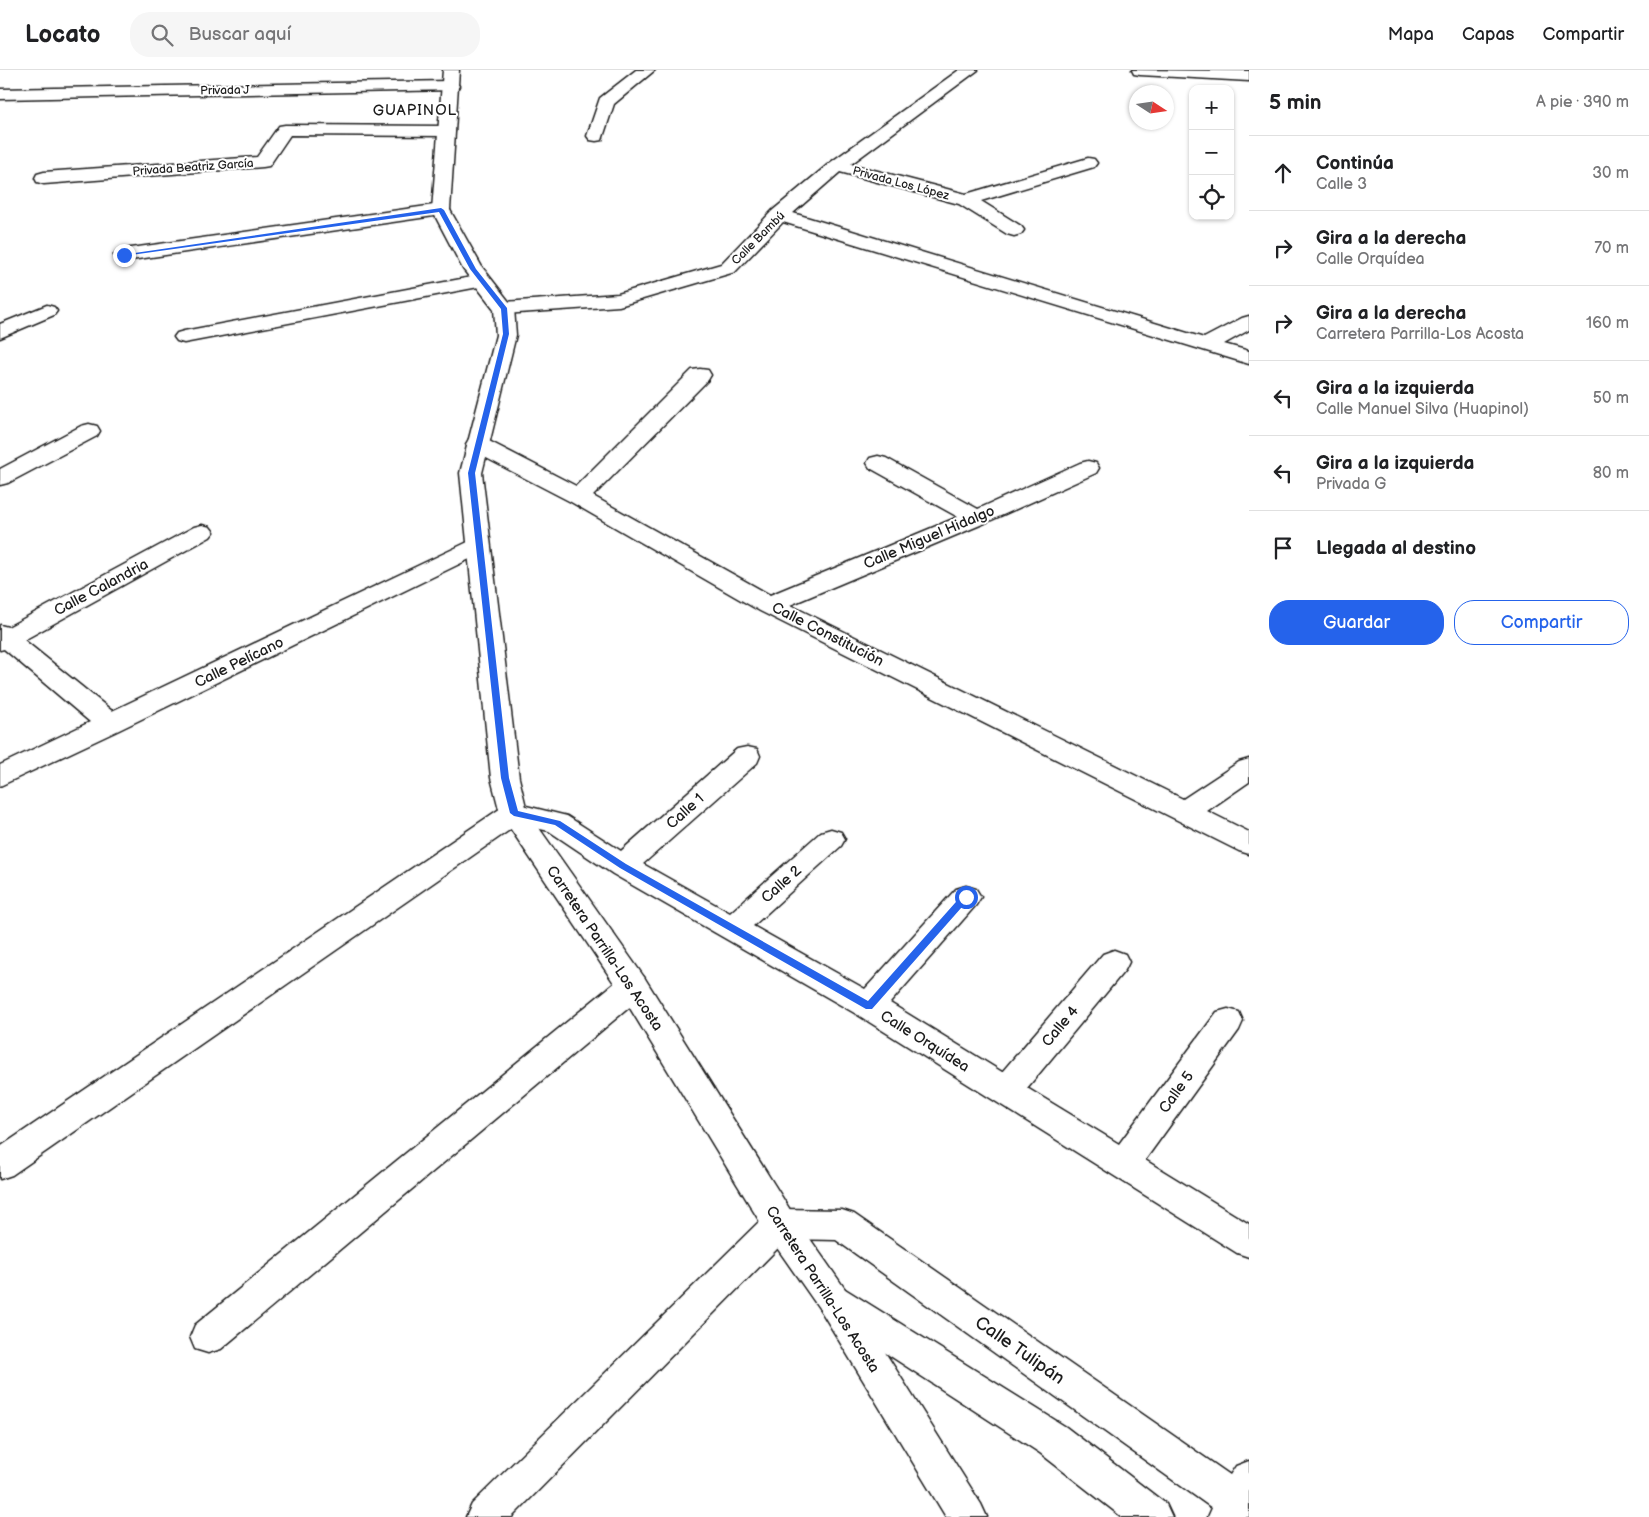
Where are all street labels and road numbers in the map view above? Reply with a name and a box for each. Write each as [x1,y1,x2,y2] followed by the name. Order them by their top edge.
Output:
[200,83,250,98] street label: Privada J
[132,156,254,179] street label: Privada Beatriz García
[851,163,951,204] street label: Privada Los López
[729,209,788,268] street label: Calle Bambú
[861,501,998,574] street label: Calle Miguel Hidalgo
[51,555,152,620] street label: Calle Calandria
[769,598,887,671] street label: Calle Constitución
[192,633,287,692] street label: Calle Pelícano
[662,789,708,833] street label: Calle 1
[757,861,805,907] street label: Calle 2
[542,862,667,1034] street label: Carretera Parrilla-Los Acosta
[1038,1002,1083,1051] street label: Calle 4
[876,1006,973,1076] street label: Calle Orquídea
[1155,1068,1198,1117] street label: Calle 5
[761,1202,884,1376] street label: Carretera Parrilla-Los Acosta
[971,1312,1068,1389] street label: Calle Tulipán

